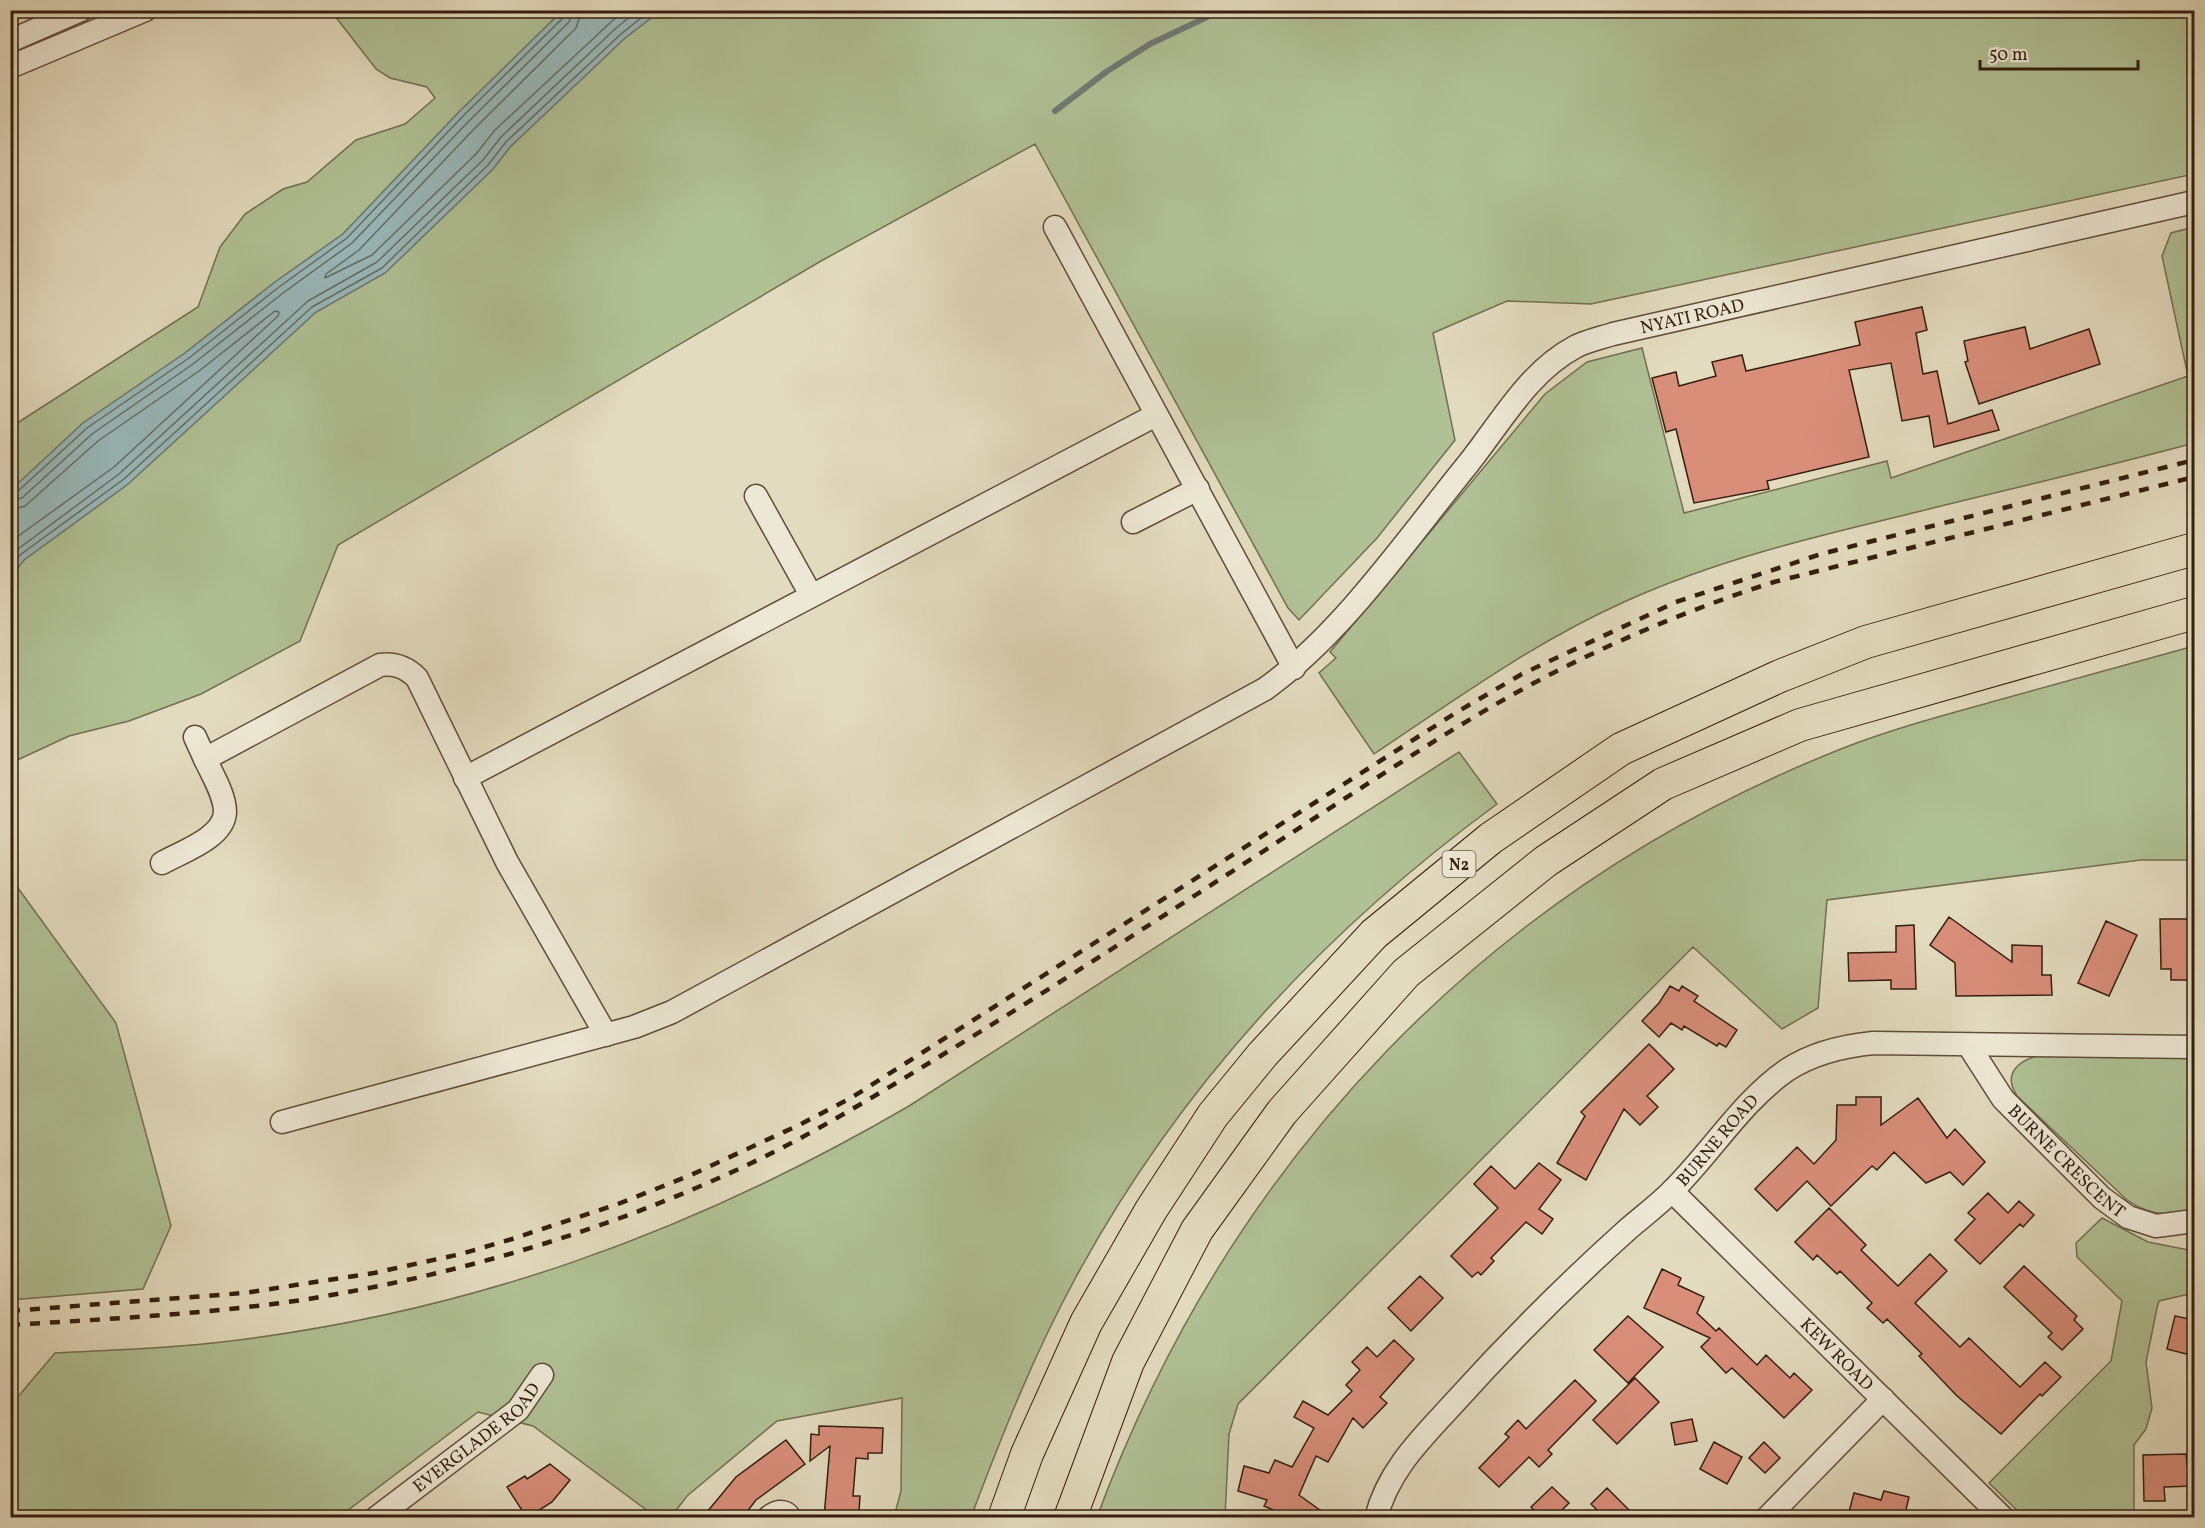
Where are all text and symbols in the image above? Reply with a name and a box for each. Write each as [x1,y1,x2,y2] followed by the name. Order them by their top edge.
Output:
[1980,33,2138,71] scale bar
[1989,43,2028,68] text: 50 m
[1638,294,1747,341] street label: NYATI ROAD
[1442,851,1476,877] road number: N2
[1672,1090,1765,1193] street label: BURNE ROAD
[2001,1099,2130,1225] street label: BURNE CRESCENT
[1794,1313,1878,1397] street label: KEW ROAD
[408,1378,547,1500] street label: EVERGLADE ROAD

